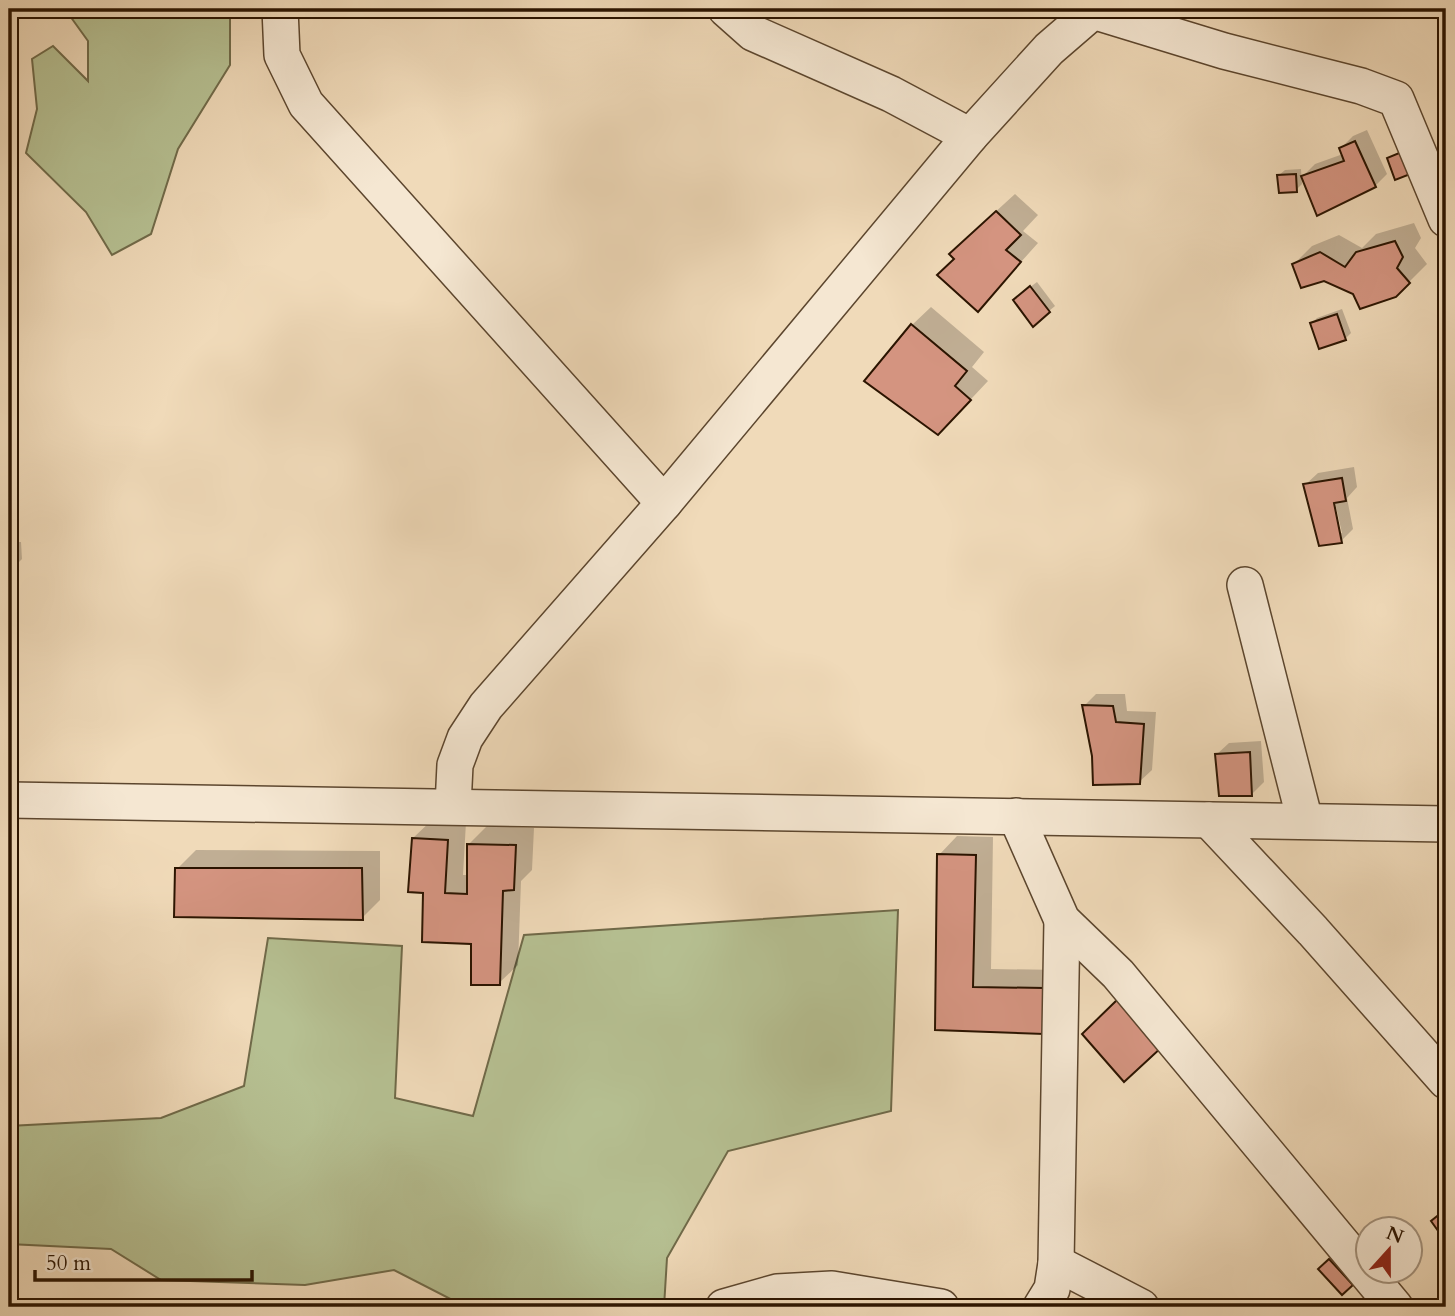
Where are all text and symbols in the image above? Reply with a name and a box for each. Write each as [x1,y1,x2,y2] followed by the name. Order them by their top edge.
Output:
[1354,1214,1424,1284] north arrow
[1382,1220,1408,1250] text: N
[35,1239,252,1283] scale bar
[46,1249,91,1278] text: 50 m

